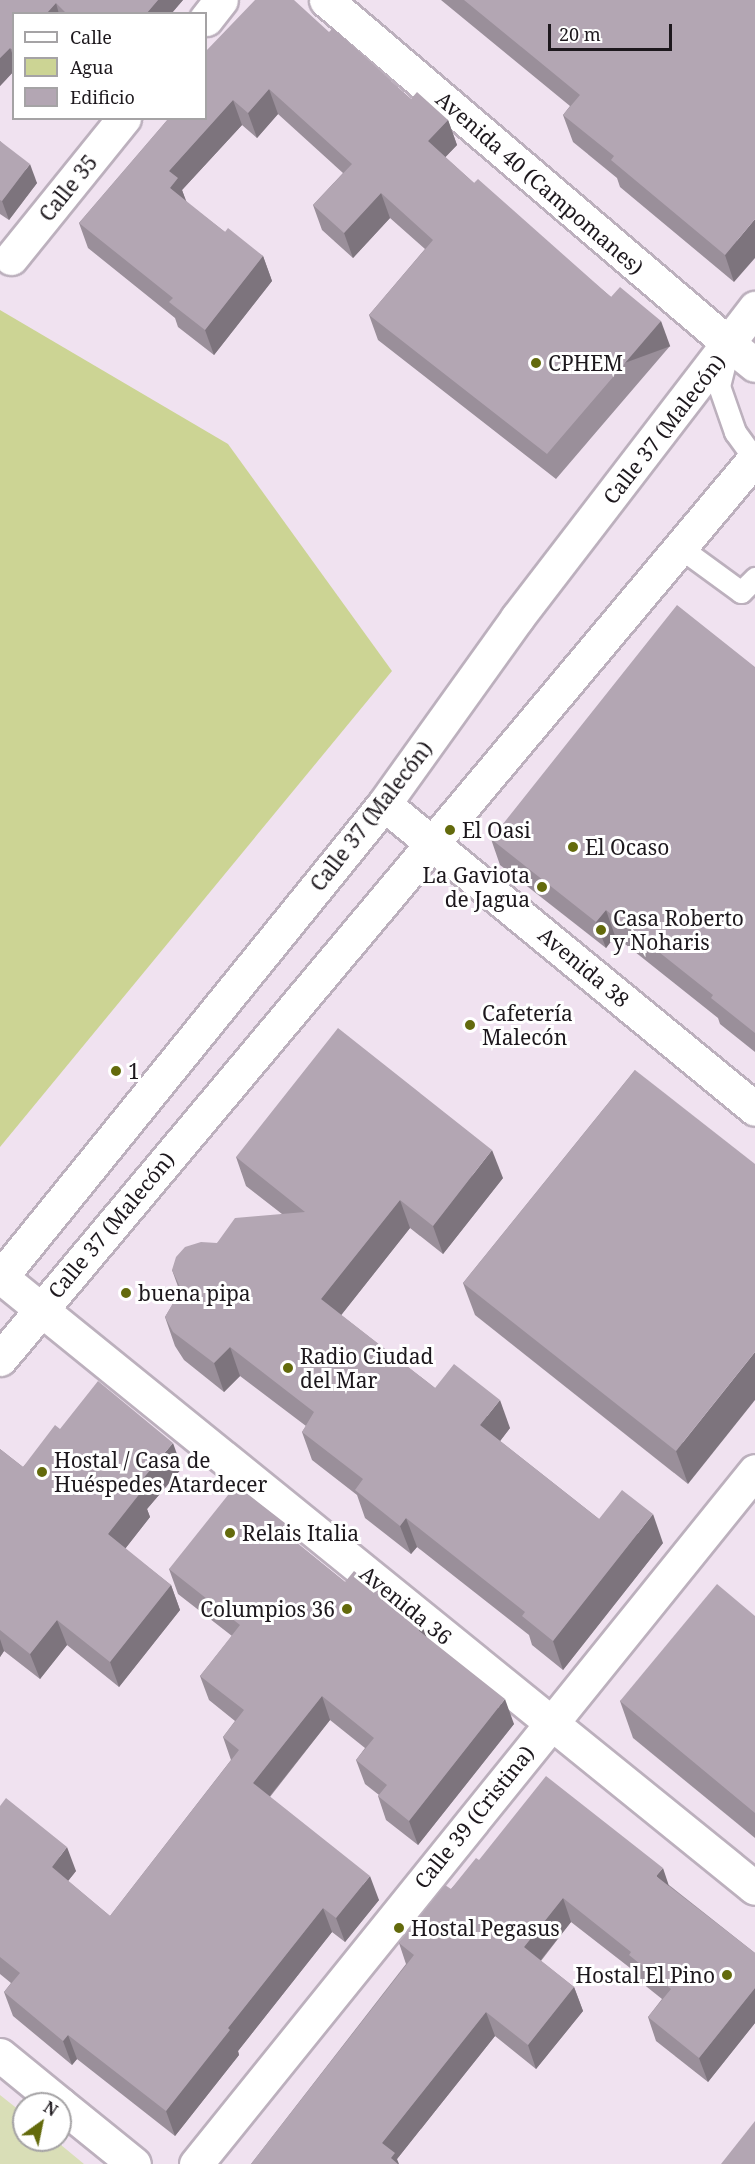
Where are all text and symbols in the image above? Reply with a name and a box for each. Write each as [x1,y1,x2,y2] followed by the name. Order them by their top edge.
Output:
[12,12,207,120] legend
[551,12,676,50] scale bar
[559,22,601,46] text: 20 m
[70,25,112,49] text: Calle
[70,55,114,79] text: Agua
[70,85,135,109] text: Edificio
[431,86,649,280] street label: Avenida 40 (Campomanes)
[34,150,102,226] street label: Calle 35
[598,349,730,509] street label: Calle 37 (Malecón)
[548,350,623,376] place label: CPHEM
[529,356,543,370] marker: CPHEM
[305,736,437,896] street label: Calle 37 (Malecón)
[462,817,531,843] place label: El Oasi
[443,823,457,837] marker: El Oasi
[585,834,669,860] place label: El Ocaso
[566,840,580,854] marker: El Ocaso
[423,862,530,912] place label: La Gaviota de Jagua
[535,880,549,894] marker: La Gaviota de Jagua
[613,905,744,955] place label: Casa Roberto y Noharis
[533,922,635,1012] street label: Avenida 38
[594,923,608,937] marker: Casa Roberto y Noharis
[482,1000,573,1050] place label: Cafetería Malecón
[463,1018,477,1032] marker: Cafetería Malecón
[128,1058,140,1084] place label: 1
[109,1064,123,1078] marker: 1
[42,1147,180,1303] street label: Calle 37 (Malecón)
[138,1280,251,1306] place label: buena pipa
[119,1286,133,1300] marker: buena pipa
[300,1343,433,1393] place label: Radio Ciudad del Mar
[281,1361,295,1375] marker: Radio Ciudad del Mar
[54,1447,267,1497] place label: Hostal / Casa de Huéspedes Atardecer
[35,1465,49,1479] marker: Hostal / Casa de Huéspedes Atardecer
[242,1520,359,1546] place label: Relais Italia
[223,1526,237,1540] marker: Relais Italia
[355,1560,457,1650] street label: Avenida 36
[200,1596,335,1622] place label: Columpios 36
[340,1602,354,1616] marker: Columpios 36
[409,1741,539,1893] street label: Calle 39 (Cristina)
[411,1915,560,1941] place label: Hostal Pegasus
[392,1921,406,1935] marker: Hostal Pegasus
[575,1962,715,1988] place label: Hostal El Pino
[720,1968,734,1982] marker: Hostal El Pino
[12,2092,72,2152] north arrow
[39,2096,62,2121] text: N

